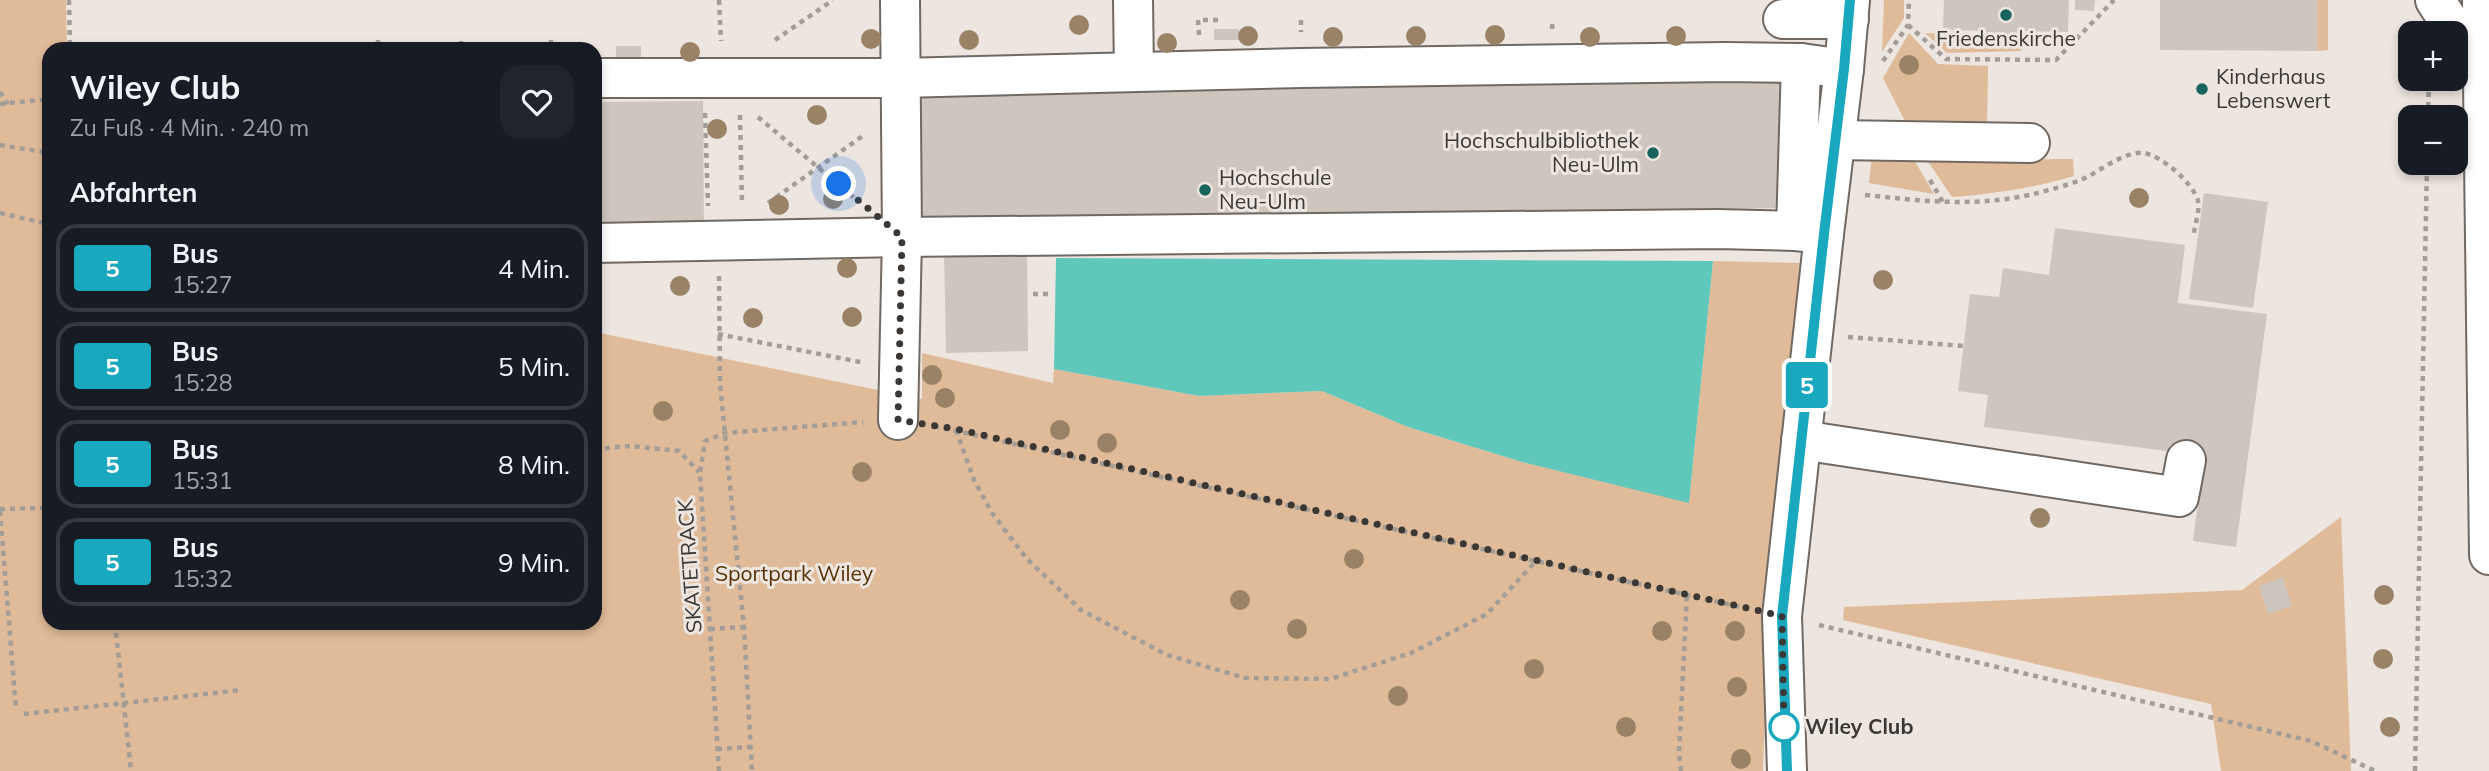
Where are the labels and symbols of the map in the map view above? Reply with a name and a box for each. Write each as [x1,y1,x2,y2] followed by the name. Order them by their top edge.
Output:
[1998,7,2014,23] marker: Friedenskirche
[1936,25,2076,51] place label: Friedenskirche
[2216,63,2330,113] place label: Kinderhaus Lebenswert
[2194,81,2210,97] marker: Kinderhaus Lebenswert
[1444,127,1639,177] place label: Hochschulbibliothek Neu-Ulm
[1645,145,1661,161] marker: Hochschulbibliothek Neu-Ulm
[1219,164,1331,214] place label: Hochschule Neu-Ulm
[821,166,856,201] your location
[1197,182,1213,198] marker: Hochschule Neu-Ulm
[1784,362,1830,408] line badge: 5
[671,498,707,634] street label: SKATETRACK
[715,560,873,586] park label: Sportpark Wiley
[1769,712,1799,742] marker: Wiley Club
[1805,713,1913,739] place label: Wiley Club

